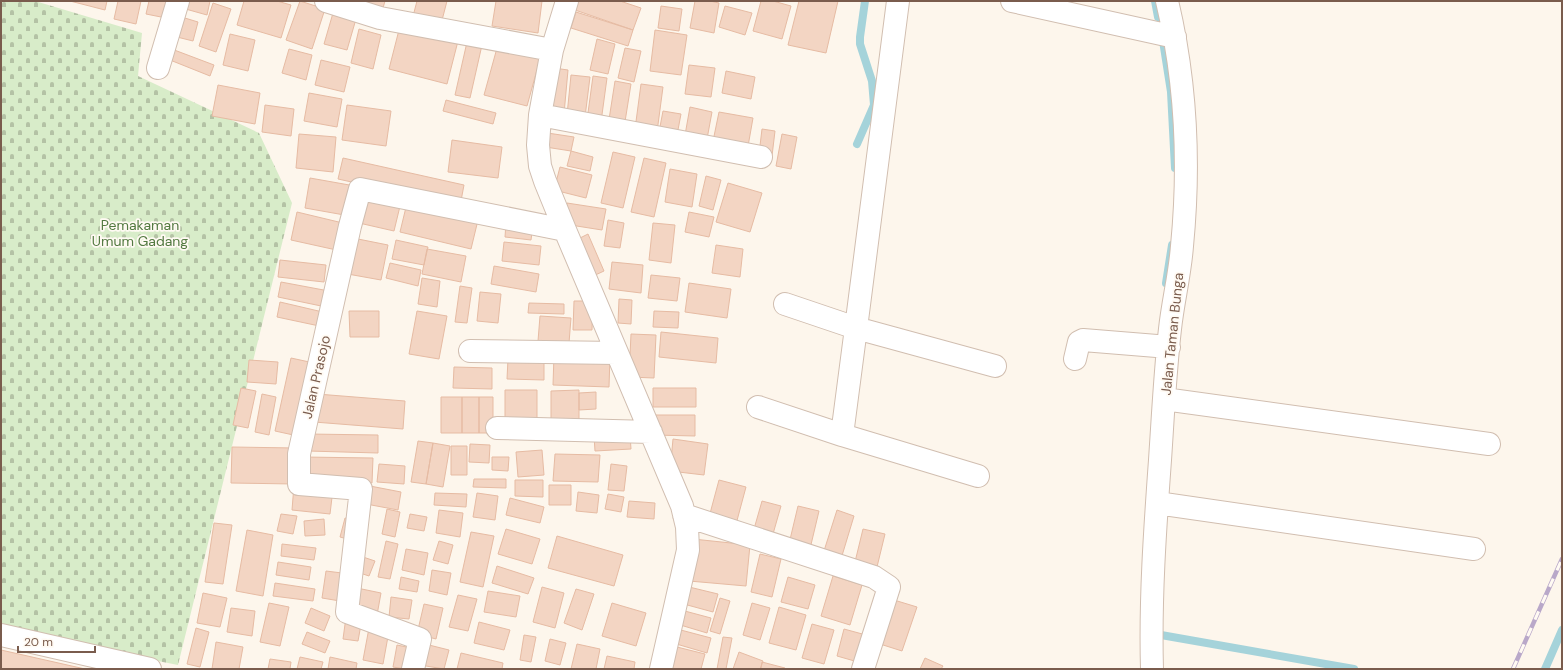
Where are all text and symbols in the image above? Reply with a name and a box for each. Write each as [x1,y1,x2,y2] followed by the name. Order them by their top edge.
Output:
[92,216,188,250] park label: Pemakaman Umum Gadang
[1157,272,1187,396] street label: Jalan Taman Bunga
[298,334,334,420] street label: Jalan Prasojo
[18,628,95,654] scale bar
[24,634,53,650] text: 20 m

